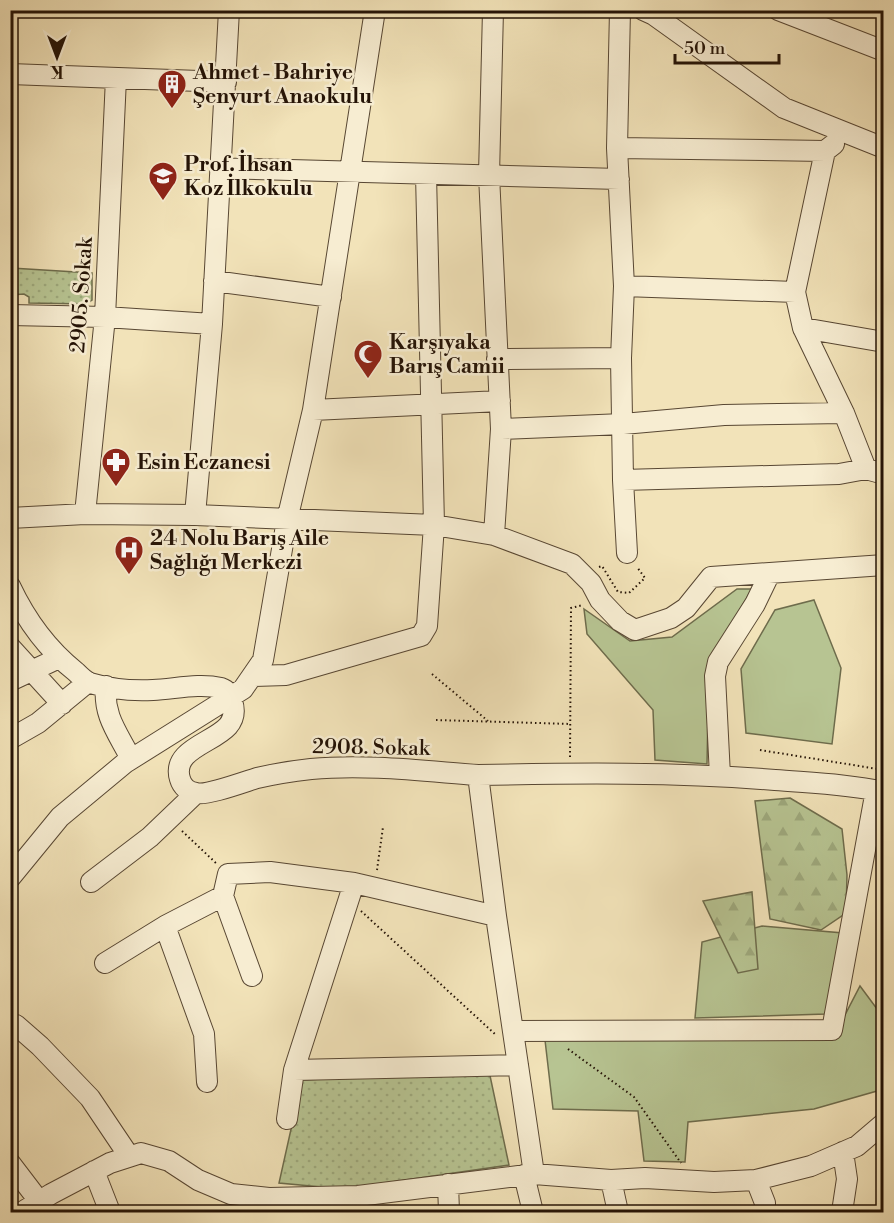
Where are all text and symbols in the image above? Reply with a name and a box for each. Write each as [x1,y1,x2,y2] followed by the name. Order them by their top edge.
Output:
[27,27,87,87] north arrow
[675,27,778,65] scale bar
[684,37,726,60] text: 50 m
[192,60,372,110] place label: Ahmet - Bahriye Şenyurt Anaokulu
[49,61,63,81] text: K
[156,68,188,110] building icon: Ahmet - Bahriye Şenyurt Anaokulu
[184,149,313,202] place label: Prof. İhsan Koz İlkokulu
[147,160,179,202] school or university icon: Prof. İhsan Koz İlkokulu
[65,235,99,354] street label: 2905. Sokak
[389,330,505,380] place label: Karşıyaka Barış Camii
[352,338,384,380] mosque icon: Karşıyaka Barış Camii
[100,446,132,488] pharmacy icon: Esin Eczanesi
[137,450,271,476] place label: Esin Eczanesi
[150,526,329,576] place label: 24 Nolu Barış Aile Sağlığı Merkezi
[113,534,145,576] hospital icon: 24 Nolu Barış Aile Sağlığı Merkezi
[312,734,431,762] street label: 2908. Sokak

